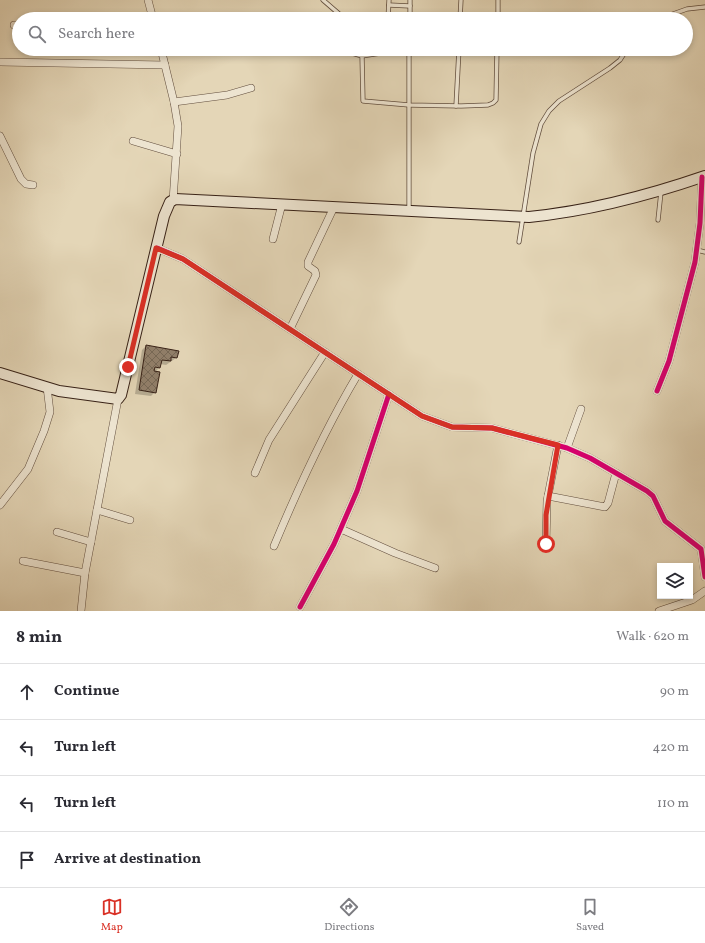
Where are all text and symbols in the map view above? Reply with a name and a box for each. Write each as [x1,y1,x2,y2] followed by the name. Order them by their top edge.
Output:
[12,12,693,56] search box
[26,23,48,45] icon: search
[58,24,135,45] text: Search here
[119,358,137,376] route end
[537,535,555,553] route start
[657,563,693,599] map controls
[657,563,693,599] button: layers
[16,626,62,649] text: 8 min
[616,628,689,646] text: Walk · 620 m
[16,681,38,703] icon: ahead
[54,681,119,702] text: Continue
[660,683,689,701] text: 90 m
[16,737,38,759] icon: left
[54,737,116,758] text: Turn left
[652,739,689,757] text: 420 m
[16,793,38,815] icon: left
[54,793,116,814] text: Turn left
[657,795,689,813] text: 110 m
[16,849,38,871] icon: arrive
[54,849,201,870] text: Arrive at destination
[101,896,123,935] tab: Map
[324,896,375,935] tab: Directions
[576,896,604,935] tab: Saved

